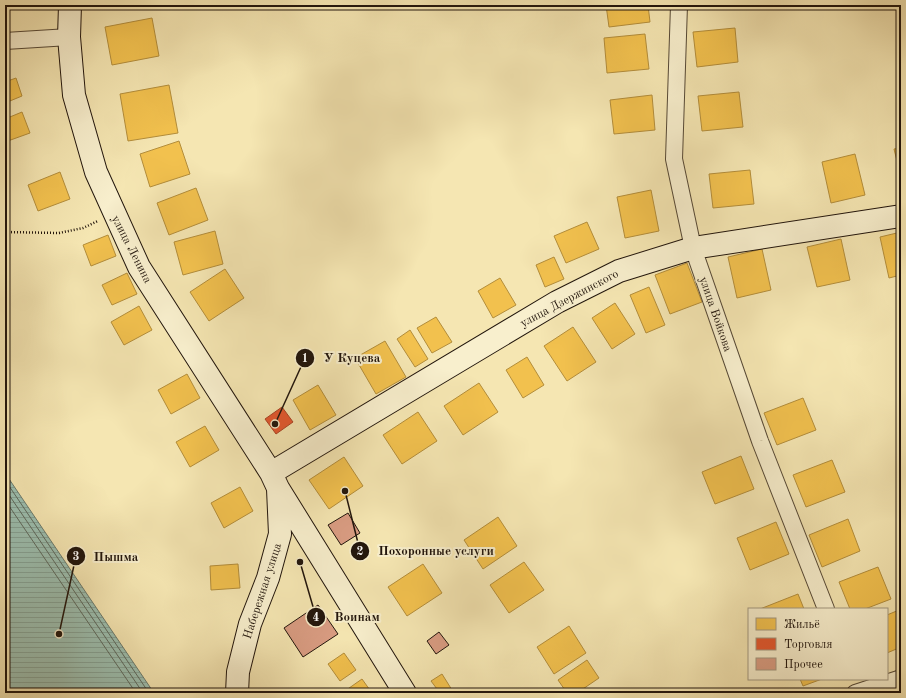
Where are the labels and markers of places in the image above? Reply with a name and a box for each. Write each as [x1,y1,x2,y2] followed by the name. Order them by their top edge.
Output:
[295,345,388,370] callout: У Куцева
[350,538,502,563] callout: Похоронные услуги
[66,544,147,569] callout: Пышма
[306,604,387,629] callout: Воинам

